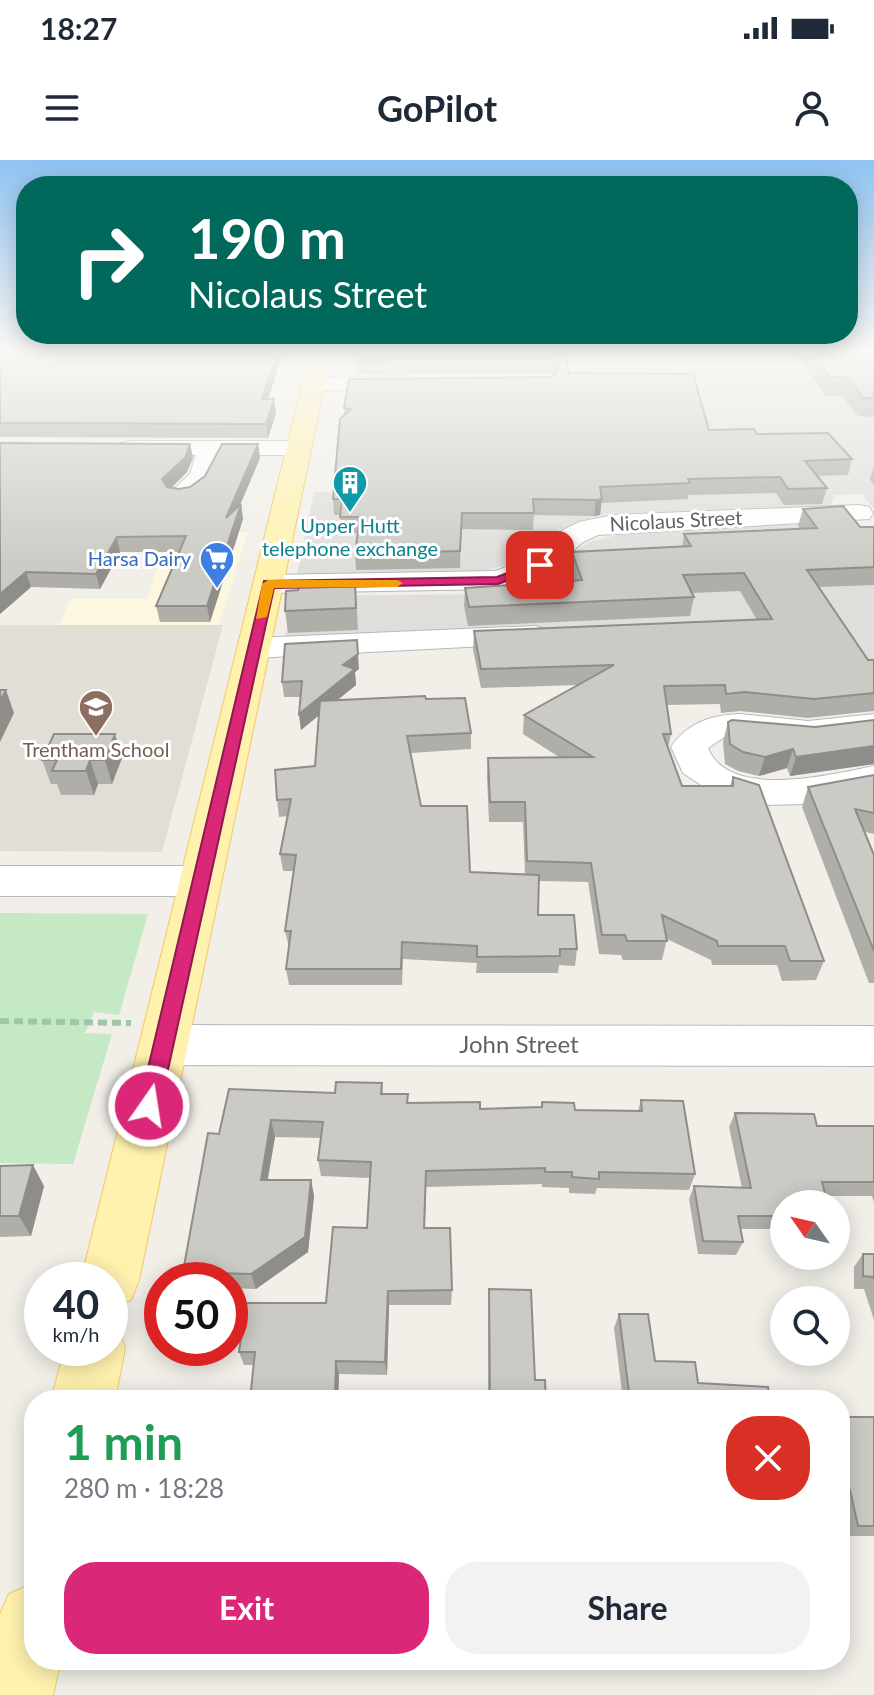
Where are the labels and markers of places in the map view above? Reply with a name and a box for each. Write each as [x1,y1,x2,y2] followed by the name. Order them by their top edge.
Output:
[331,464,369,514] building icon: Upper Hutt telephone exchange
[262,513,438,560] place label: Upper Hutt telephone exchange
[506,531,574,599] pin
[198,540,236,590] supermarket icon: Harsa Dairy
[88,546,192,570] place label: Harsa Dairy
[77,688,115,738] school or university icon: Trentham School
[23,737,169,761] place label: Trentham School

